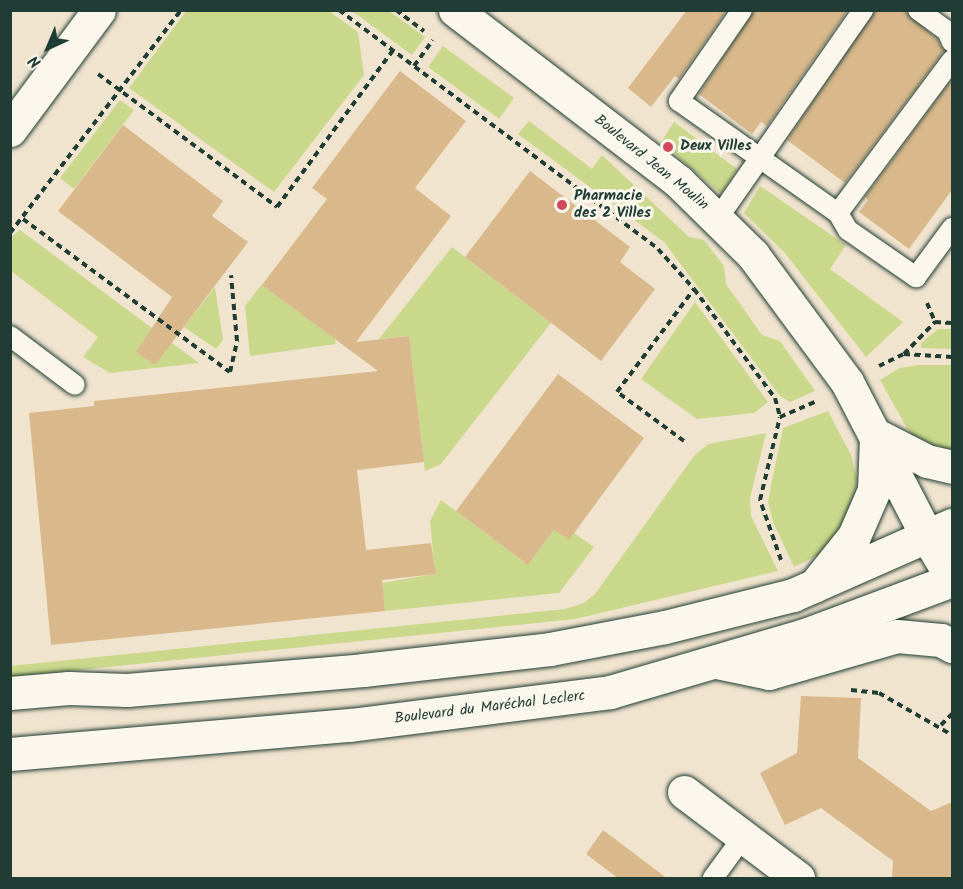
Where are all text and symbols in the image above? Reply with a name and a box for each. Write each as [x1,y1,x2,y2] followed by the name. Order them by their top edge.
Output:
[18,18,78,78] north arrow
[23,49,47,74] text: N
[590,111,712,215] street label: Boulevard Jean Moulin
[680,138,752,156] place label: Deux Villes
[661,140,675,154] marker: Deux Villes
[574,187,651,222] place label: Pharmacie des 2 Villes
[555,198,569,212] marker: Pharmacie des 2 Villes
[394,687,586,729] street label: Boulevard du Maréchal Leclerc

